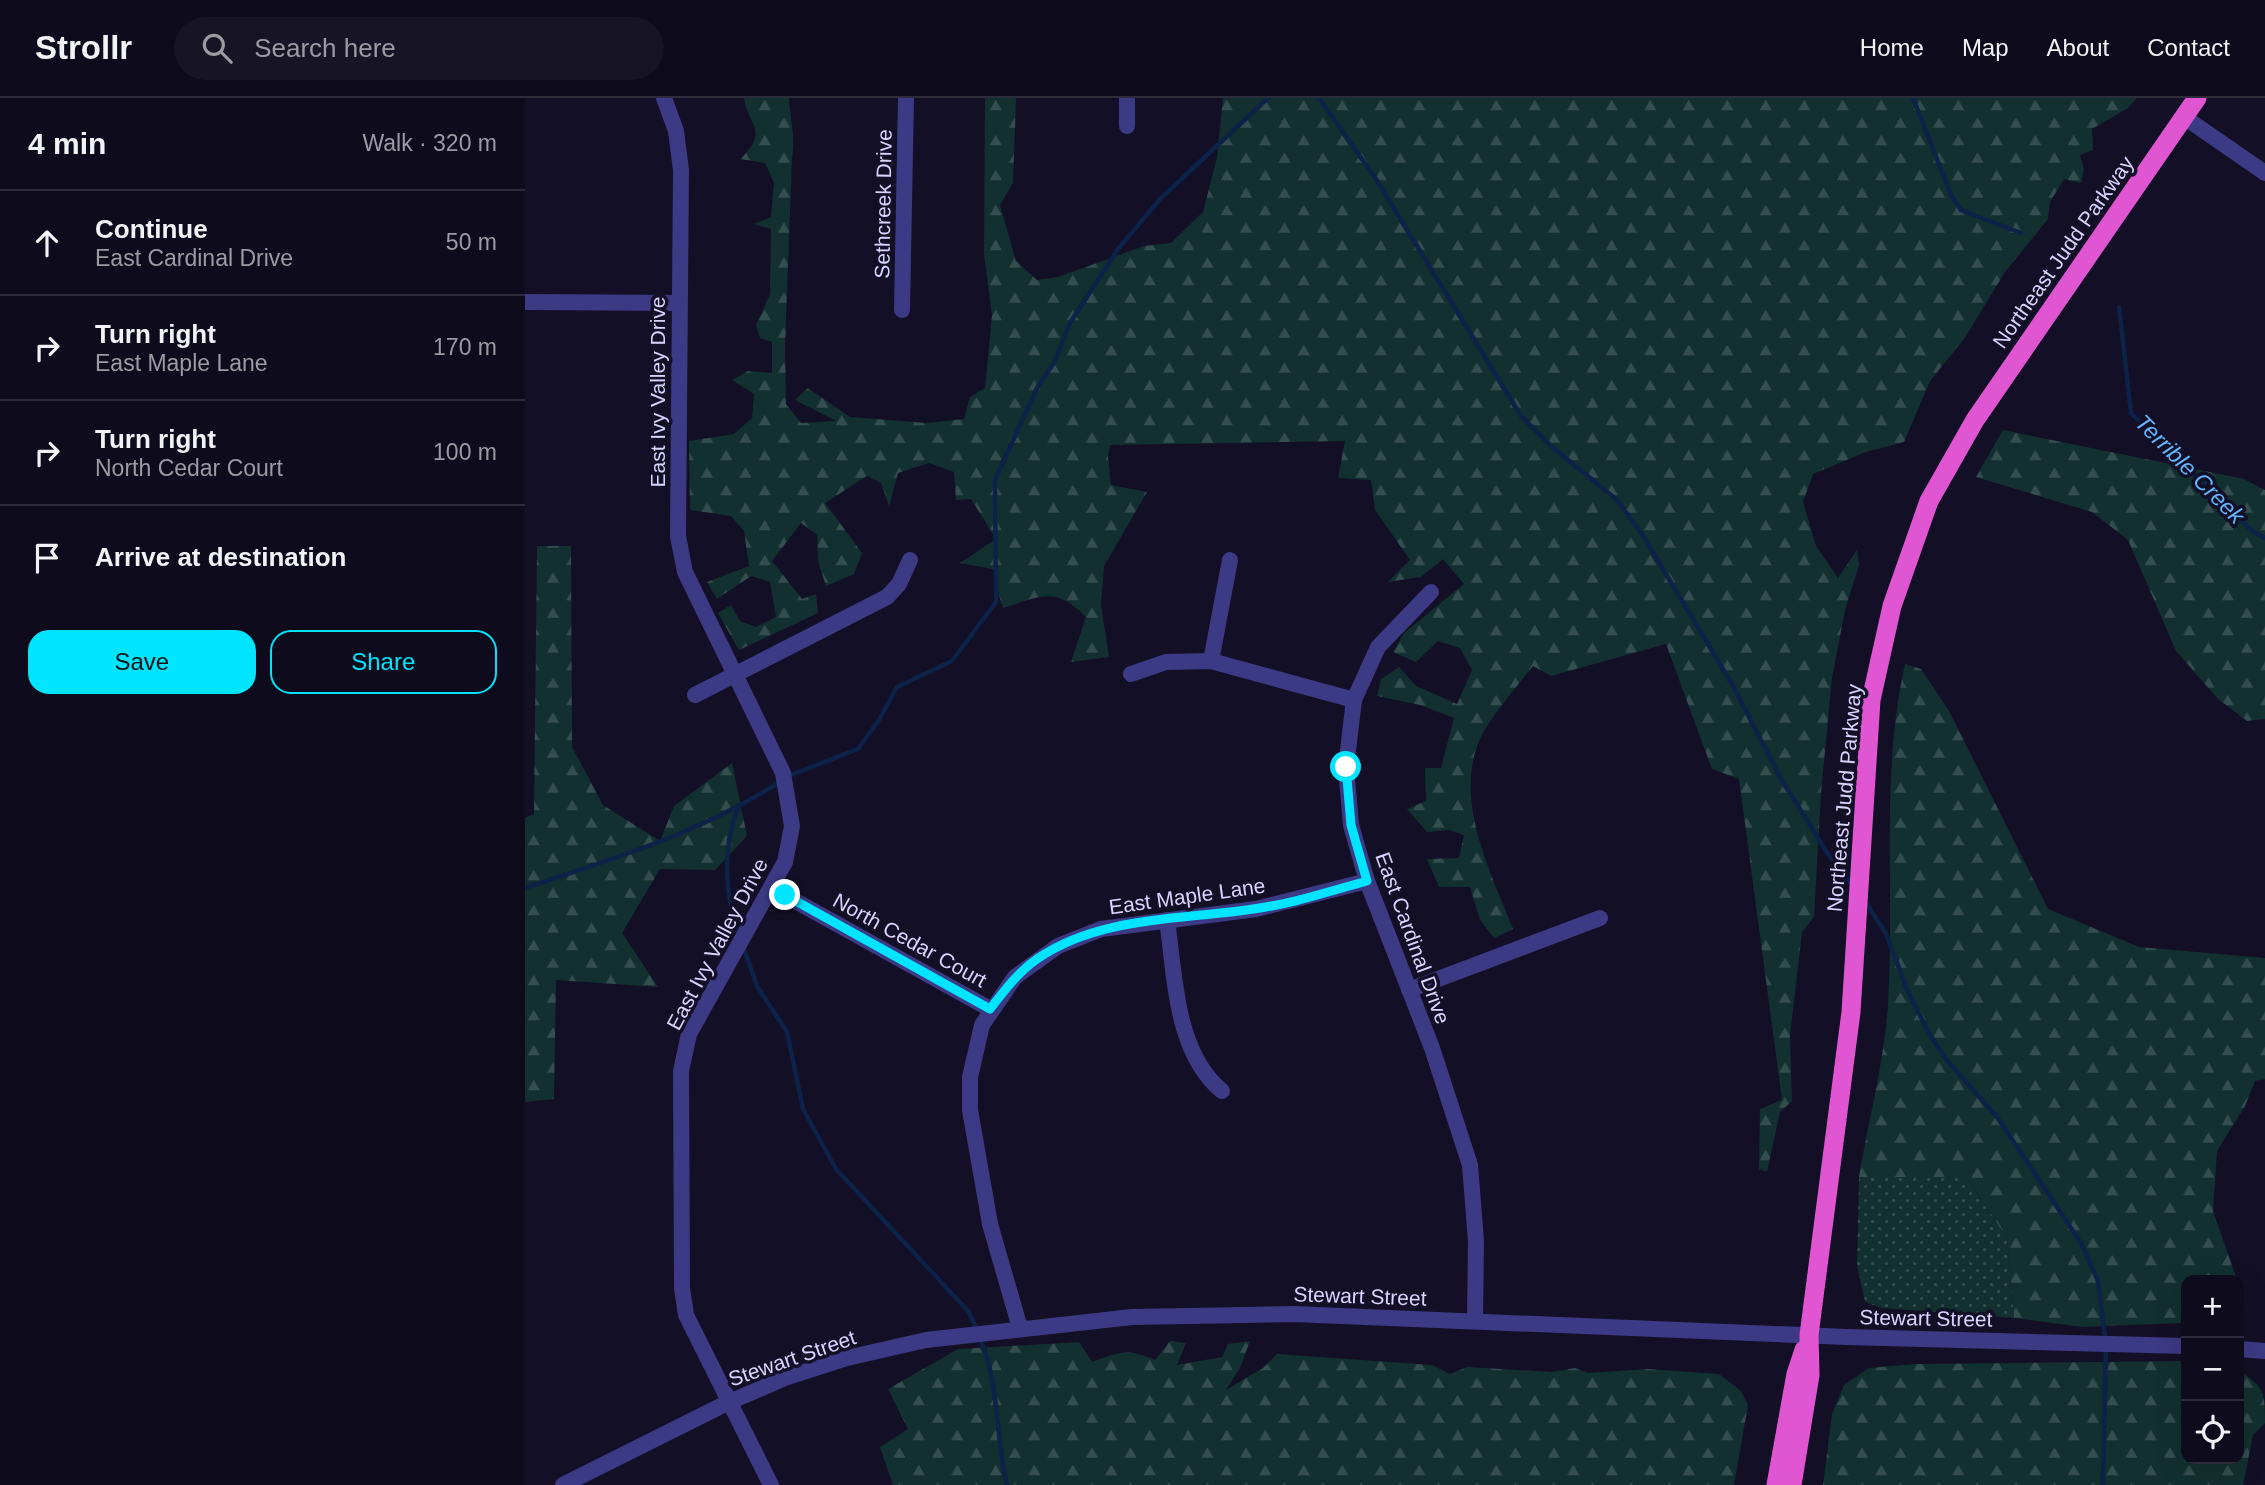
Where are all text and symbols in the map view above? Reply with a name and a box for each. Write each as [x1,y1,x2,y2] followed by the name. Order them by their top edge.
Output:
[174,17,664,80] search box
[35,29,132,66] text: Strollr
[198,29,236,67] icon: search
[254,33,396,63] text: Search here
[1860,34,1924,61] text: Home
[1962,34,2009,61] text: Map
[2047,34,2109,61] text: About
[2147,34,2230,61] text: Contact
[28,127,106,160] text: 4 min
[870,129,896,279] street label: Sethcreek Drive
[362,130,497,156] text: Walk · 320 m
[1988,151,2138,352] street label: Northeast Judd Parkway
[95,214,208,244] text: Continue
[28,224,66,262] icon: ahead
[446,229,497,255] text: 50 m
[95,245,293,271] text: East Cardinal Drive
[646,297,669,488] street label: East Ivy Valley Drive
[95,319,216,349] text: Turn right
[28,329,66,367] icon: right
[433,334,497,360] text: 170 m
[95,350,268,376] text: East Maple Lane
[2130,409,2251,530] water label: Terrible Creek
[95,424,216,454] text: Turn right
[28,434,66,472] icon: right
[433,439,497,465] text: 100 m
[95,455,283,481] text: North Cedar Court
[28,539,66,577] icon: arrive
[95,542,346,572] text: Arrive at destination
[28,630,256,694] button: Save
[270,630,497,694] button: Share
[1823,683,1865,913] street label: Northeast Judd Parkway
[1330,751,1361,782] route start
[1371,849,1455,1027] street label: East Cardinal Drive
[662,854,772,1034] street label: East Ivy Valley Drive
[1107,874,1267,918] street label: East Maple Lane
[769,879,800,910] route end
[829,888,991,992] street label: North Cedar Court
[2181,1275,2244,1464] map controls
[2181,1275,2244,1338] button: +
[1293,1282,1427,1310] street label: Stewart Street
[1859,1305,1993,1331] street label: Stewart Street
[725,1325,859,1391] street label: Stewart Street
[2181,1338,2244,1401] button: −
[2181,1401,2244,1464] button: locate

